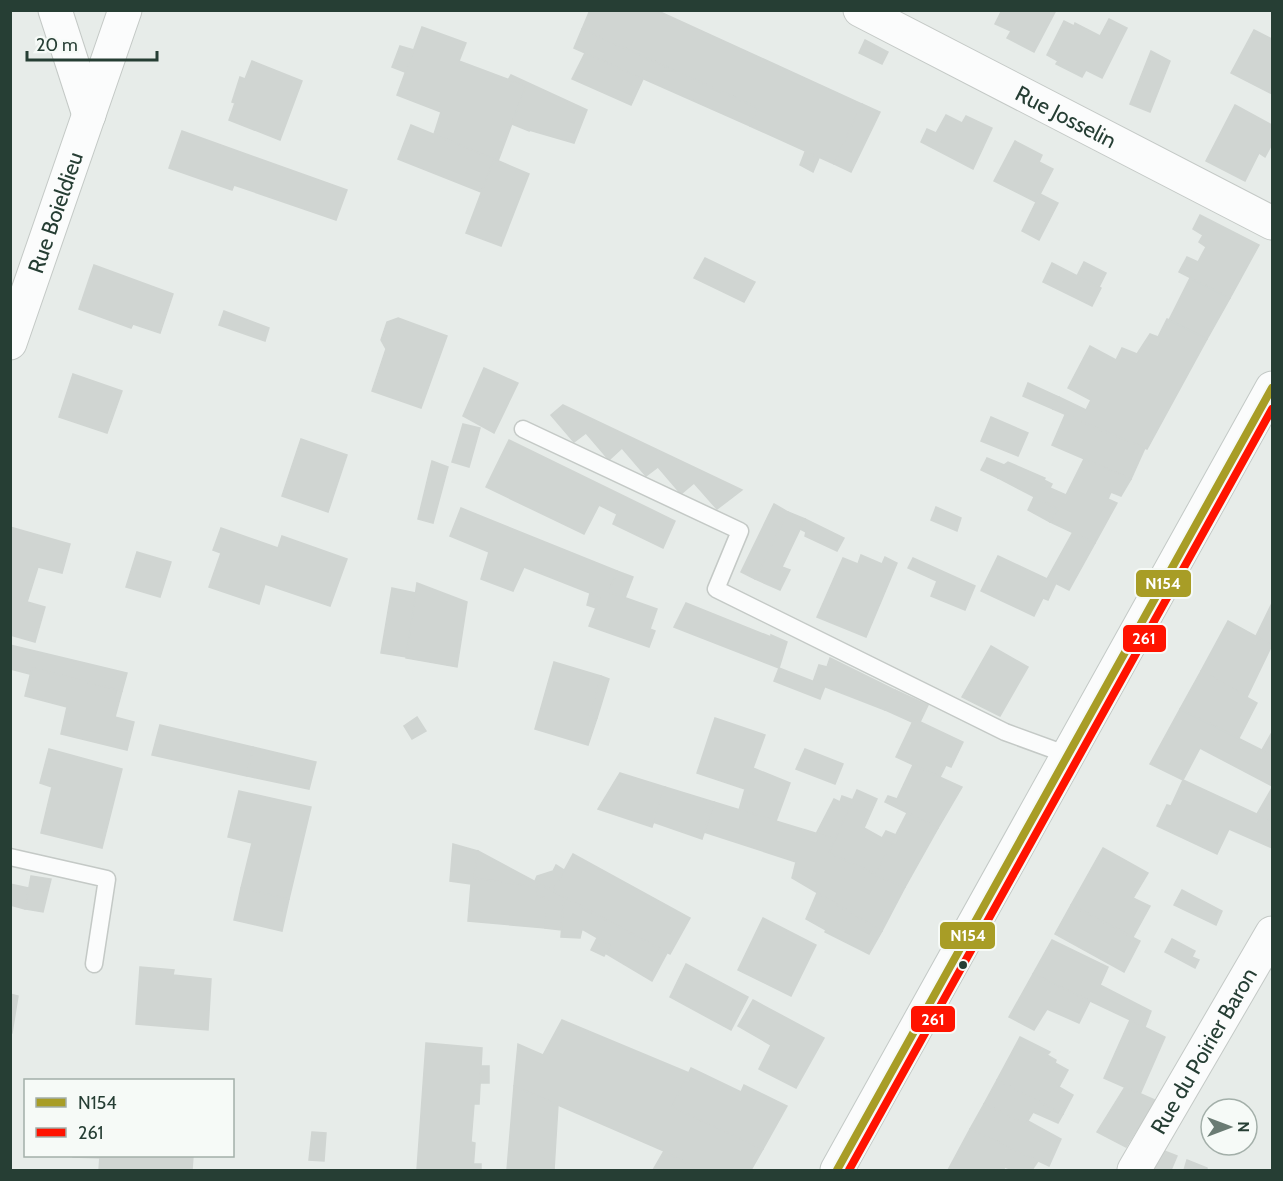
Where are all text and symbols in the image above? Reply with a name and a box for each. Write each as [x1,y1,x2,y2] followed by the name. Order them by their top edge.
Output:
[27,24,158,62] scale bar
[36,34,78,56] text: 20 m
[1011,79,1121,154] street label: Rue Josselin
[22,148,88,277] street label: Rue Boieldieu
[1135,569,1192,598] line badge: N154
[1145,574,1181,593] text: N154
[1122,624,1167,653] line badge: 261
[1132,629,1156,648] text: 261
[939,921,996,950] line badge: N154
[950,926,986,945] text: N154
[957,959,969,971] unlabelled marker
[1144,963,1262,1139] street label: Rue du Poirier Baron
[910,1005,956,1033] line badge: 261
[921,1010,945,1029] text: 261
[24,1079,234,1157] legend
[78,1092,117,1114] text: N154
[1199,1097,1259,1157] north arrow
[1234,1121,1253,1133] text: N
[78,1122,103,1144] text: 261

